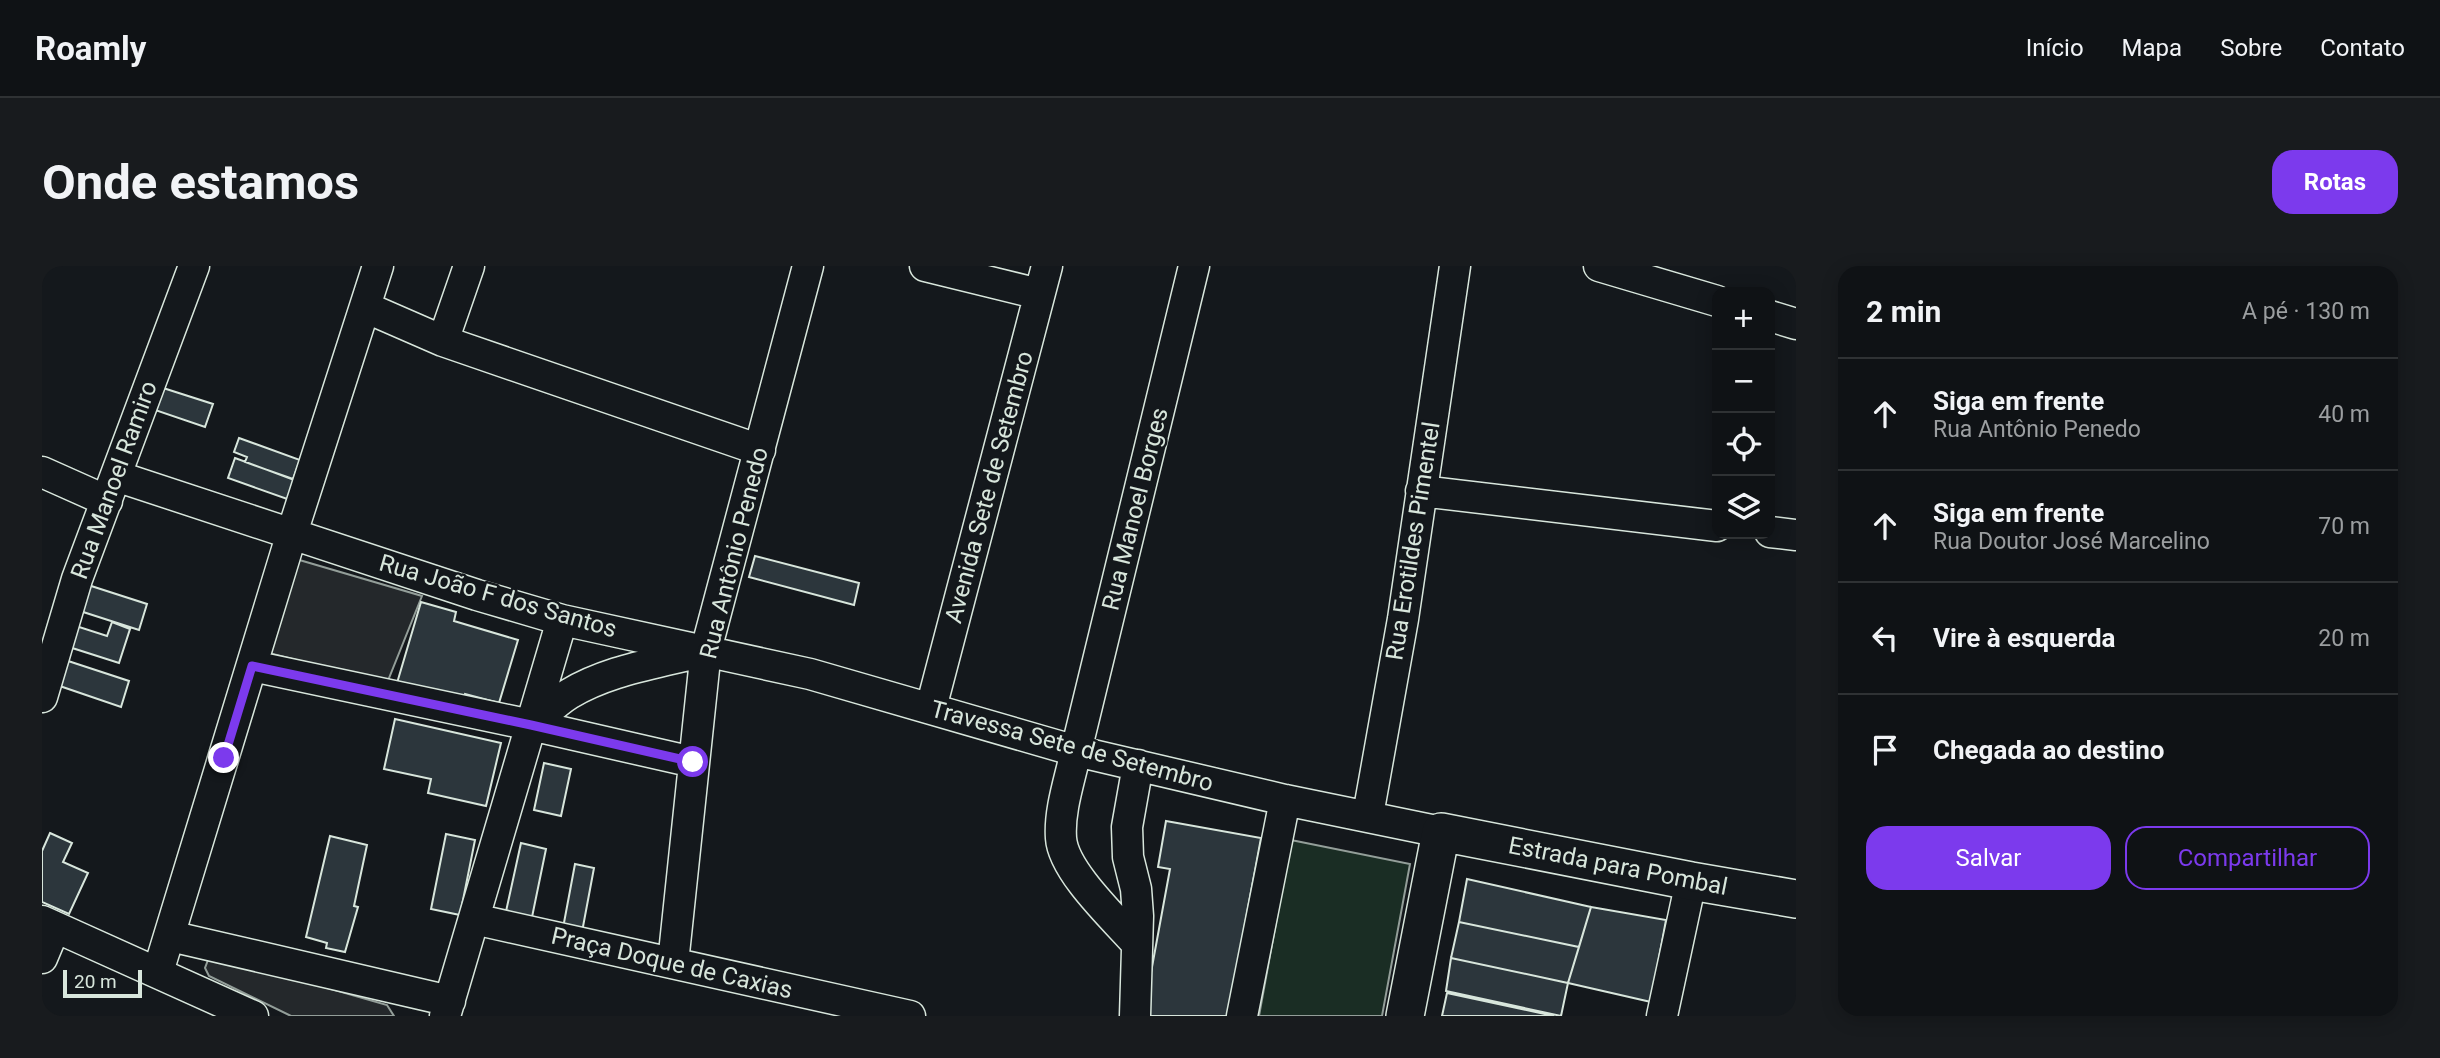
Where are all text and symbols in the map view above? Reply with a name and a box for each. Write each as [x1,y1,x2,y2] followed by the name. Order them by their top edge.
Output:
[35,29,146,68] text: Roamly
[2026,34,2084,62] text: Início
[2122,34,2182,62] text: Mapa
[2220,34,2282,62] text: Sobre
[2320,34,2405,62] text: Contato
[2272,150,2398,214] button: Rotas
[42,154,359,211] text: Onde estamos
[1712,287,1775,539] map controls
[1712,287,1775,350] button: +
[1866,294,1941,329] text: 2 min
[2242,298,2370,325] text: A pé · 130 m
[939,348,1039,626] street label: Avenida Sete de Setembro
[1712,350,1775,413] button: −
[65,377,163,583] street label: Rua Manoel Ramiro
[1933,386,2104,416] text: Siga em frente
[1866,395,1904,433] icon: ahead
[2318,401,2370,428] text: 40 m
[1096,405,1174,613] street label: Rua Manoel Borges
[1712,413,1775,476] button: locate
[1933,416,2141,443] text: Rua Antônio Penedo
[1380,420,1446,662] street label: Rua Erotildes Pimentel
[694,444,774,662] street label: Rua Antônio Penedo
[1712,476,1775,539] button: layers
[1933,498,2104,528] text: Siga em frente
[1866,507,1904,545] icon: ahead
[2318,513,2370,540] text: 70 m
[1933,528,2210,555] text: Rua Doutor José Marcelino
[376,549,620,643] street label: Rua João F dos Santos
[1866,619,1904,657] icon: left
[1933,623,2116,653] text: Vire à esquerda
[2318,625,2370,652] text: 20 m
[928,695,1216,797] street label: Travessa Sete de Setembro
[1866,731,1904,769] icon: arrive
[1933,735,2164,765] text: Chegada ao destino
[208,742,239,773] route end
[677,746,708,777] route start
[1866,826,2111,890] button: Salvar
[2125,826,2370,890] button: Compartilhar
[1506,831,1730,901] street label: Estrada para Pombal
[549,922,795,1004] street label: Praça Doque de Caxias
[63,967,142,999] scale bar
[74,970,117,993] text: 20 m

